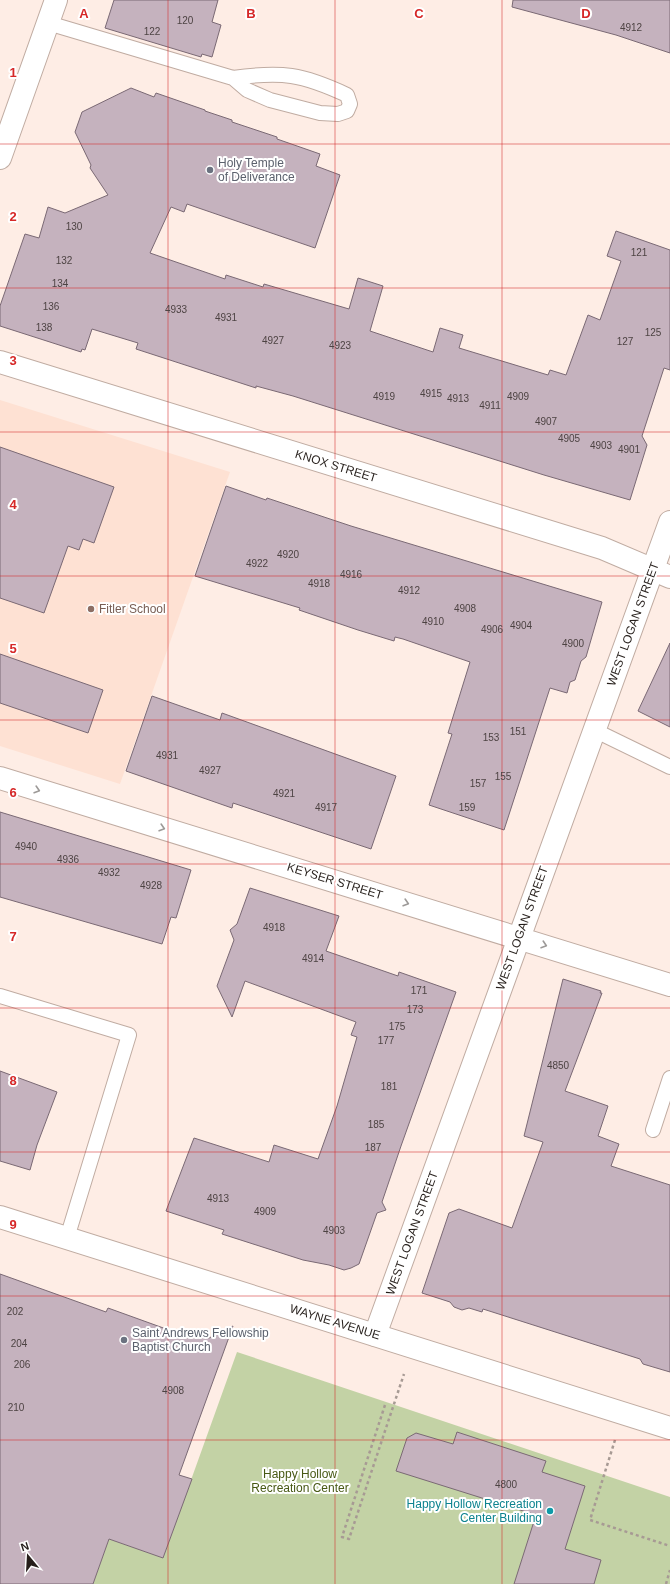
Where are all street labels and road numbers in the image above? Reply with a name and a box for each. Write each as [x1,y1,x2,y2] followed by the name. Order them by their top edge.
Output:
[293,447,379,485] street label: KNOX STREET
[604,560,662,688] street label: WEST LOGAN STREET
[285,860,385,902] street label: KEYSER STREET
[493,864,551,992] street label: WEST LOGAN STREET
[383,1169,441,1297] street label: WEST LOGAN STREET
[288,1302,382,1342] street label: WAYNE AVENUE

